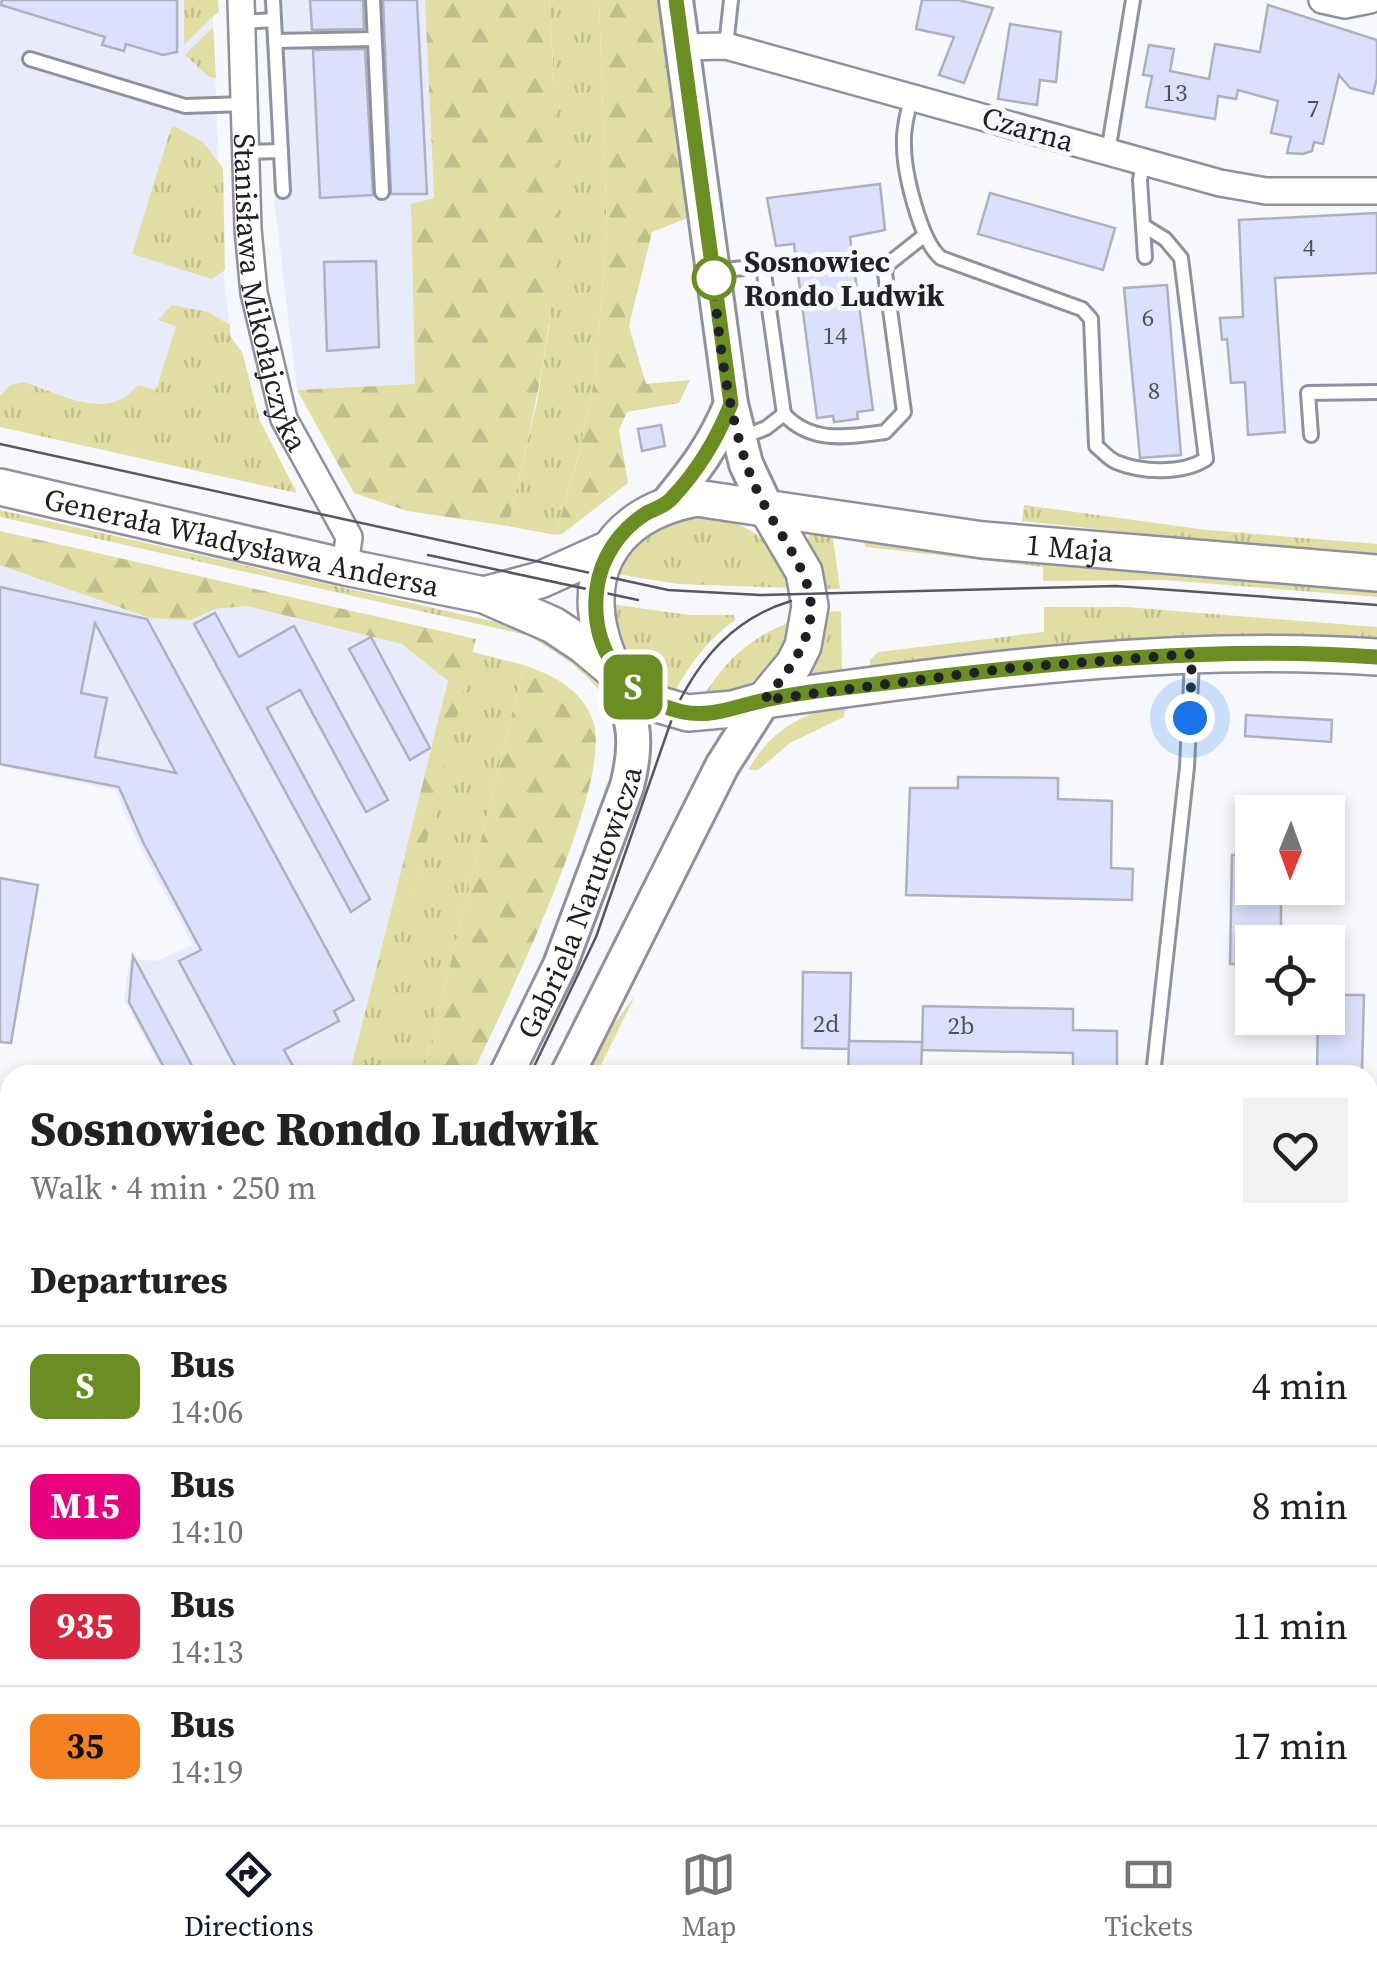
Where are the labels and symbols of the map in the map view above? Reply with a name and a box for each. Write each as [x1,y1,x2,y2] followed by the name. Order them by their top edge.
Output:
[1162,75,1188,109] house number: 13
[1307,91,1319,125] house number: 7
[977,96,1079,162] street label: Czarna
[225,133,318,459] street label: Stanisława Mikołajczyka
[1303,230,1316,264] house number: 4
[744,241,944,316] place label: Sosnowiec Rondo Ludwik
[693,257,735,299] marker: Sosnowiec Rondo Ludwik
[1142,300,1154,334] house number: 6
[822,318,848,352] house number: 14
[1148,373,1160,407] house number: 8
[40,477,443,606] street label: Generała Władysława Andersa
[1025,523,1116,571] street label: 1 Maja
[600,654,666,720] line badge: S
[1165,693,1215,743] your location
[507,762,651,1045] street label: Gabriela Narutowicza
[1235,795,1345,905] north arrow
[813,1006,839,1040] house number: 2d
[948,1008,974,1042] house number: 2b

